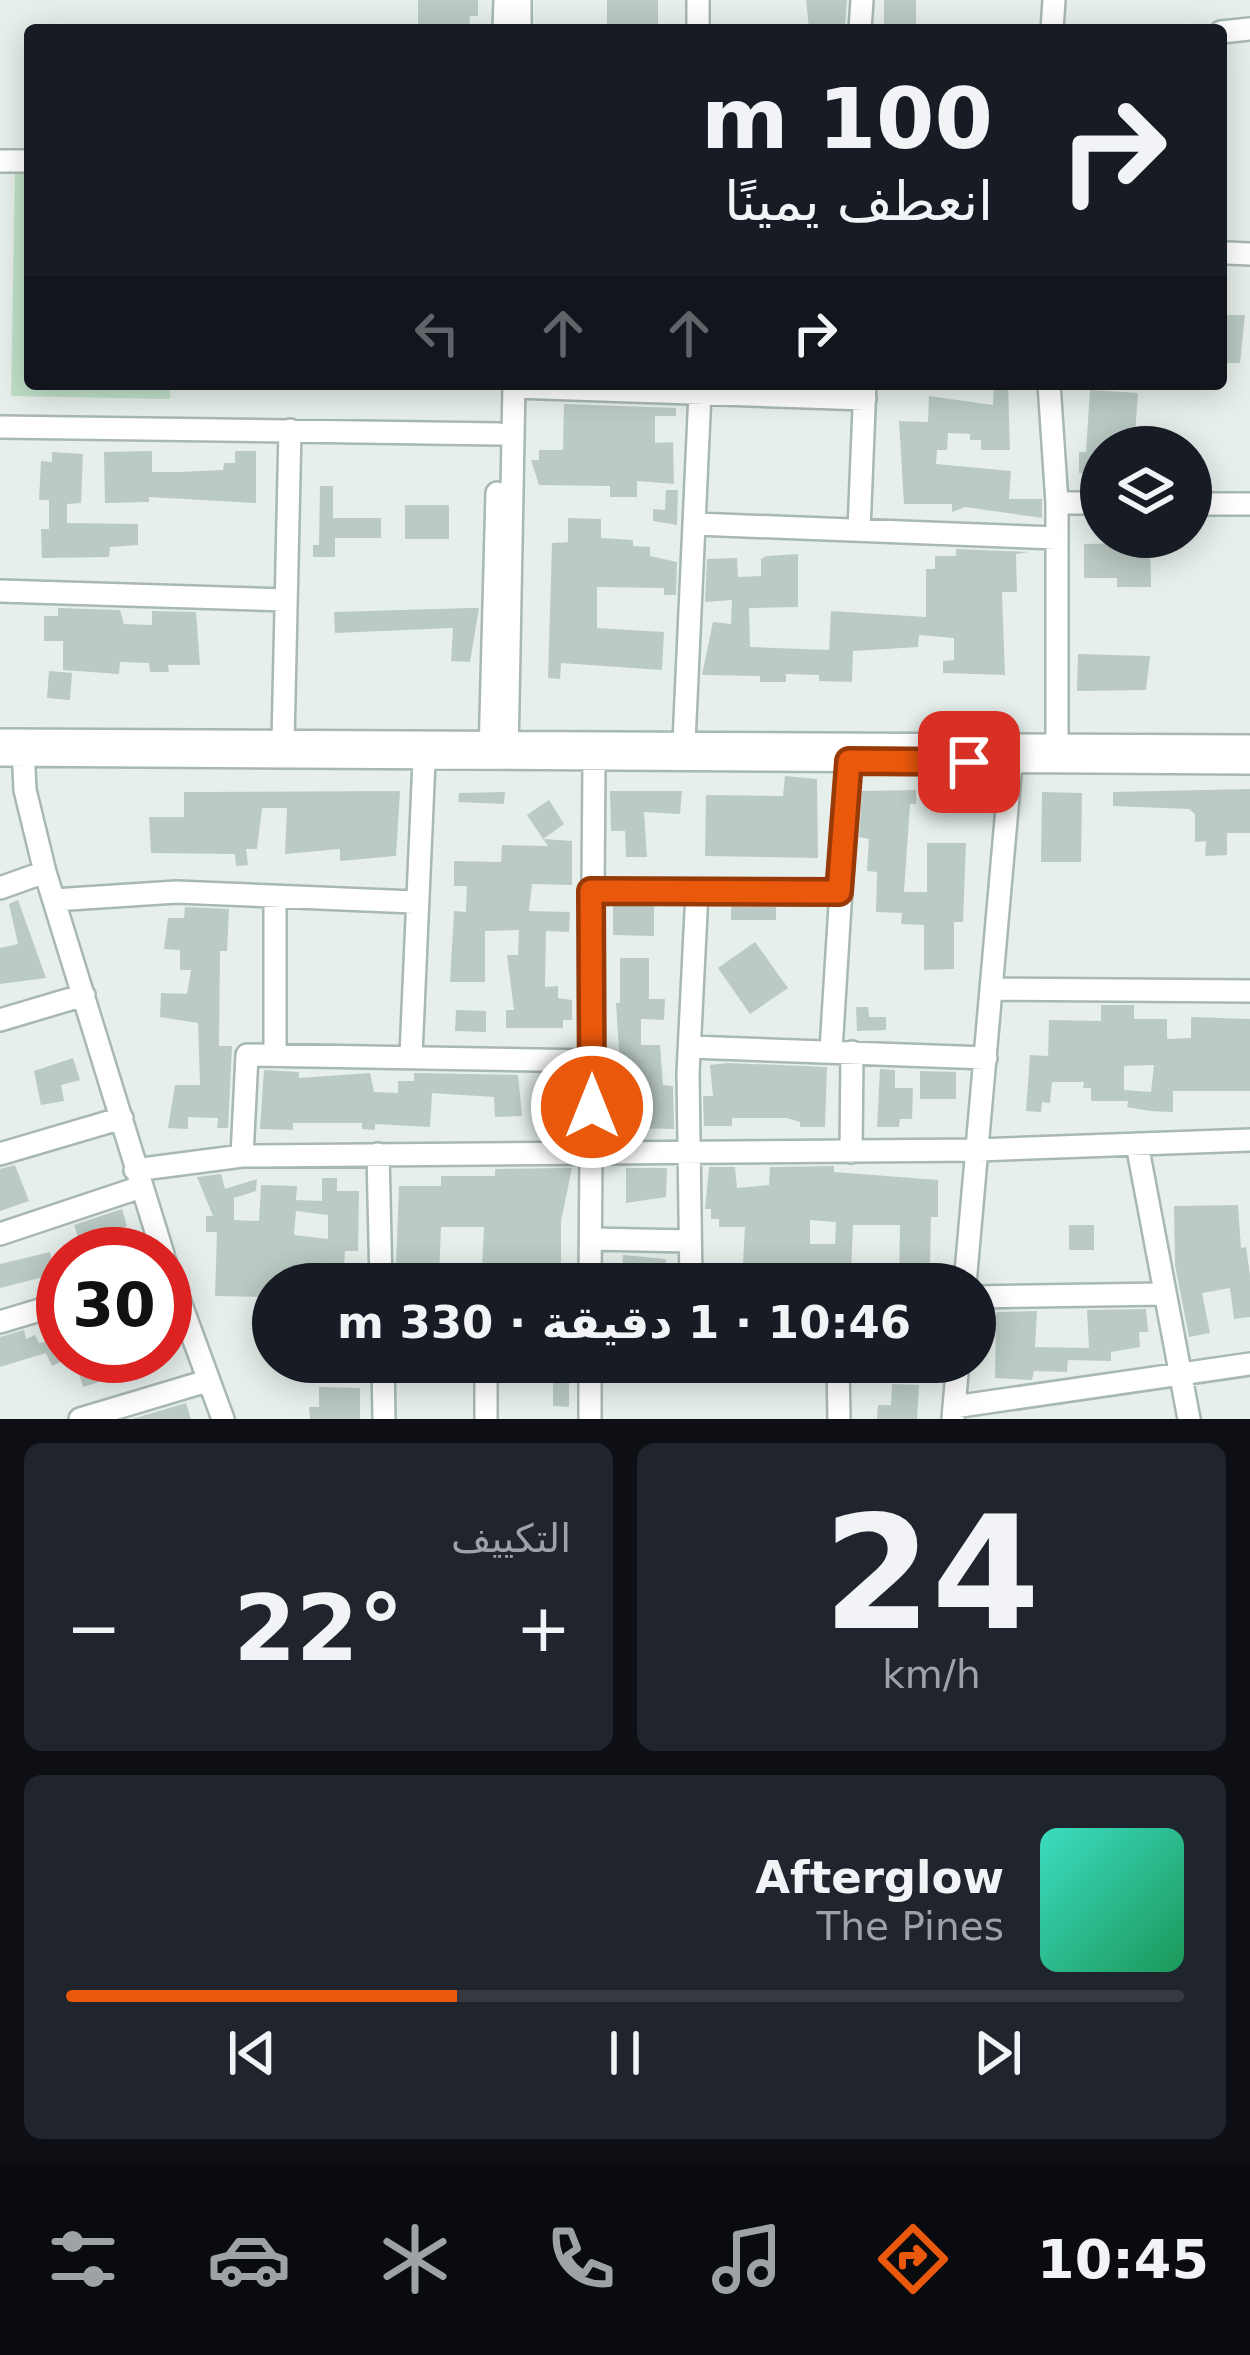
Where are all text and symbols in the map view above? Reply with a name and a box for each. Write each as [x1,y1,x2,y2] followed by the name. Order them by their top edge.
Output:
[701,70,993,168] text: 100 m
[1035,72,1191,228] icon: right
[724,170,993,233] text: انعطف يمينًا
[404,300,470,366] icon: left
[530,300,596,366] icon: ahead
[656,300,722,366] icon: ahead
[782,300,848,366] icon: right
[1080,426,1212,558] map controls
[1080,426,1212,558] button: layers
[918,711,1020,813] pin
[936,729,1002,795] icon: arrive
[529,1044,655,1170] position arrow
[36,1227,192,1383] speed limit sign: 30
[337,1296,911,1349] text: 10:46 · 1 دقيقة · 330 m
[823,1483,1040,1665] text: 24
[451,1516,571,1561] text: التكييف
[233,1576,404,1681] text: 22°
[66,1590,121,1667] text: −
[516,1590,571,1667] text: +
[882,1652,981,1697] text: km/h
[755,1851,1004,1904] text: Afterglow
[817,1904,1004,1949] text: The Pines
[219,2020,285,2086] icon: previous
[592,2020,658,2086] icon: pause
[965,2020,1031,2086] icon: next
[41,2217,125,2301] icon: filters
[207,2217,291,2301] icon: car
[373,2217,457,2301] icon: climate
[539,2217,623,2301] icon: phone
[705,2217,789,2301] icon: music
[871,2217,955,2301] icon: directions
[1037,2228,1209,2291] text: 10:45

